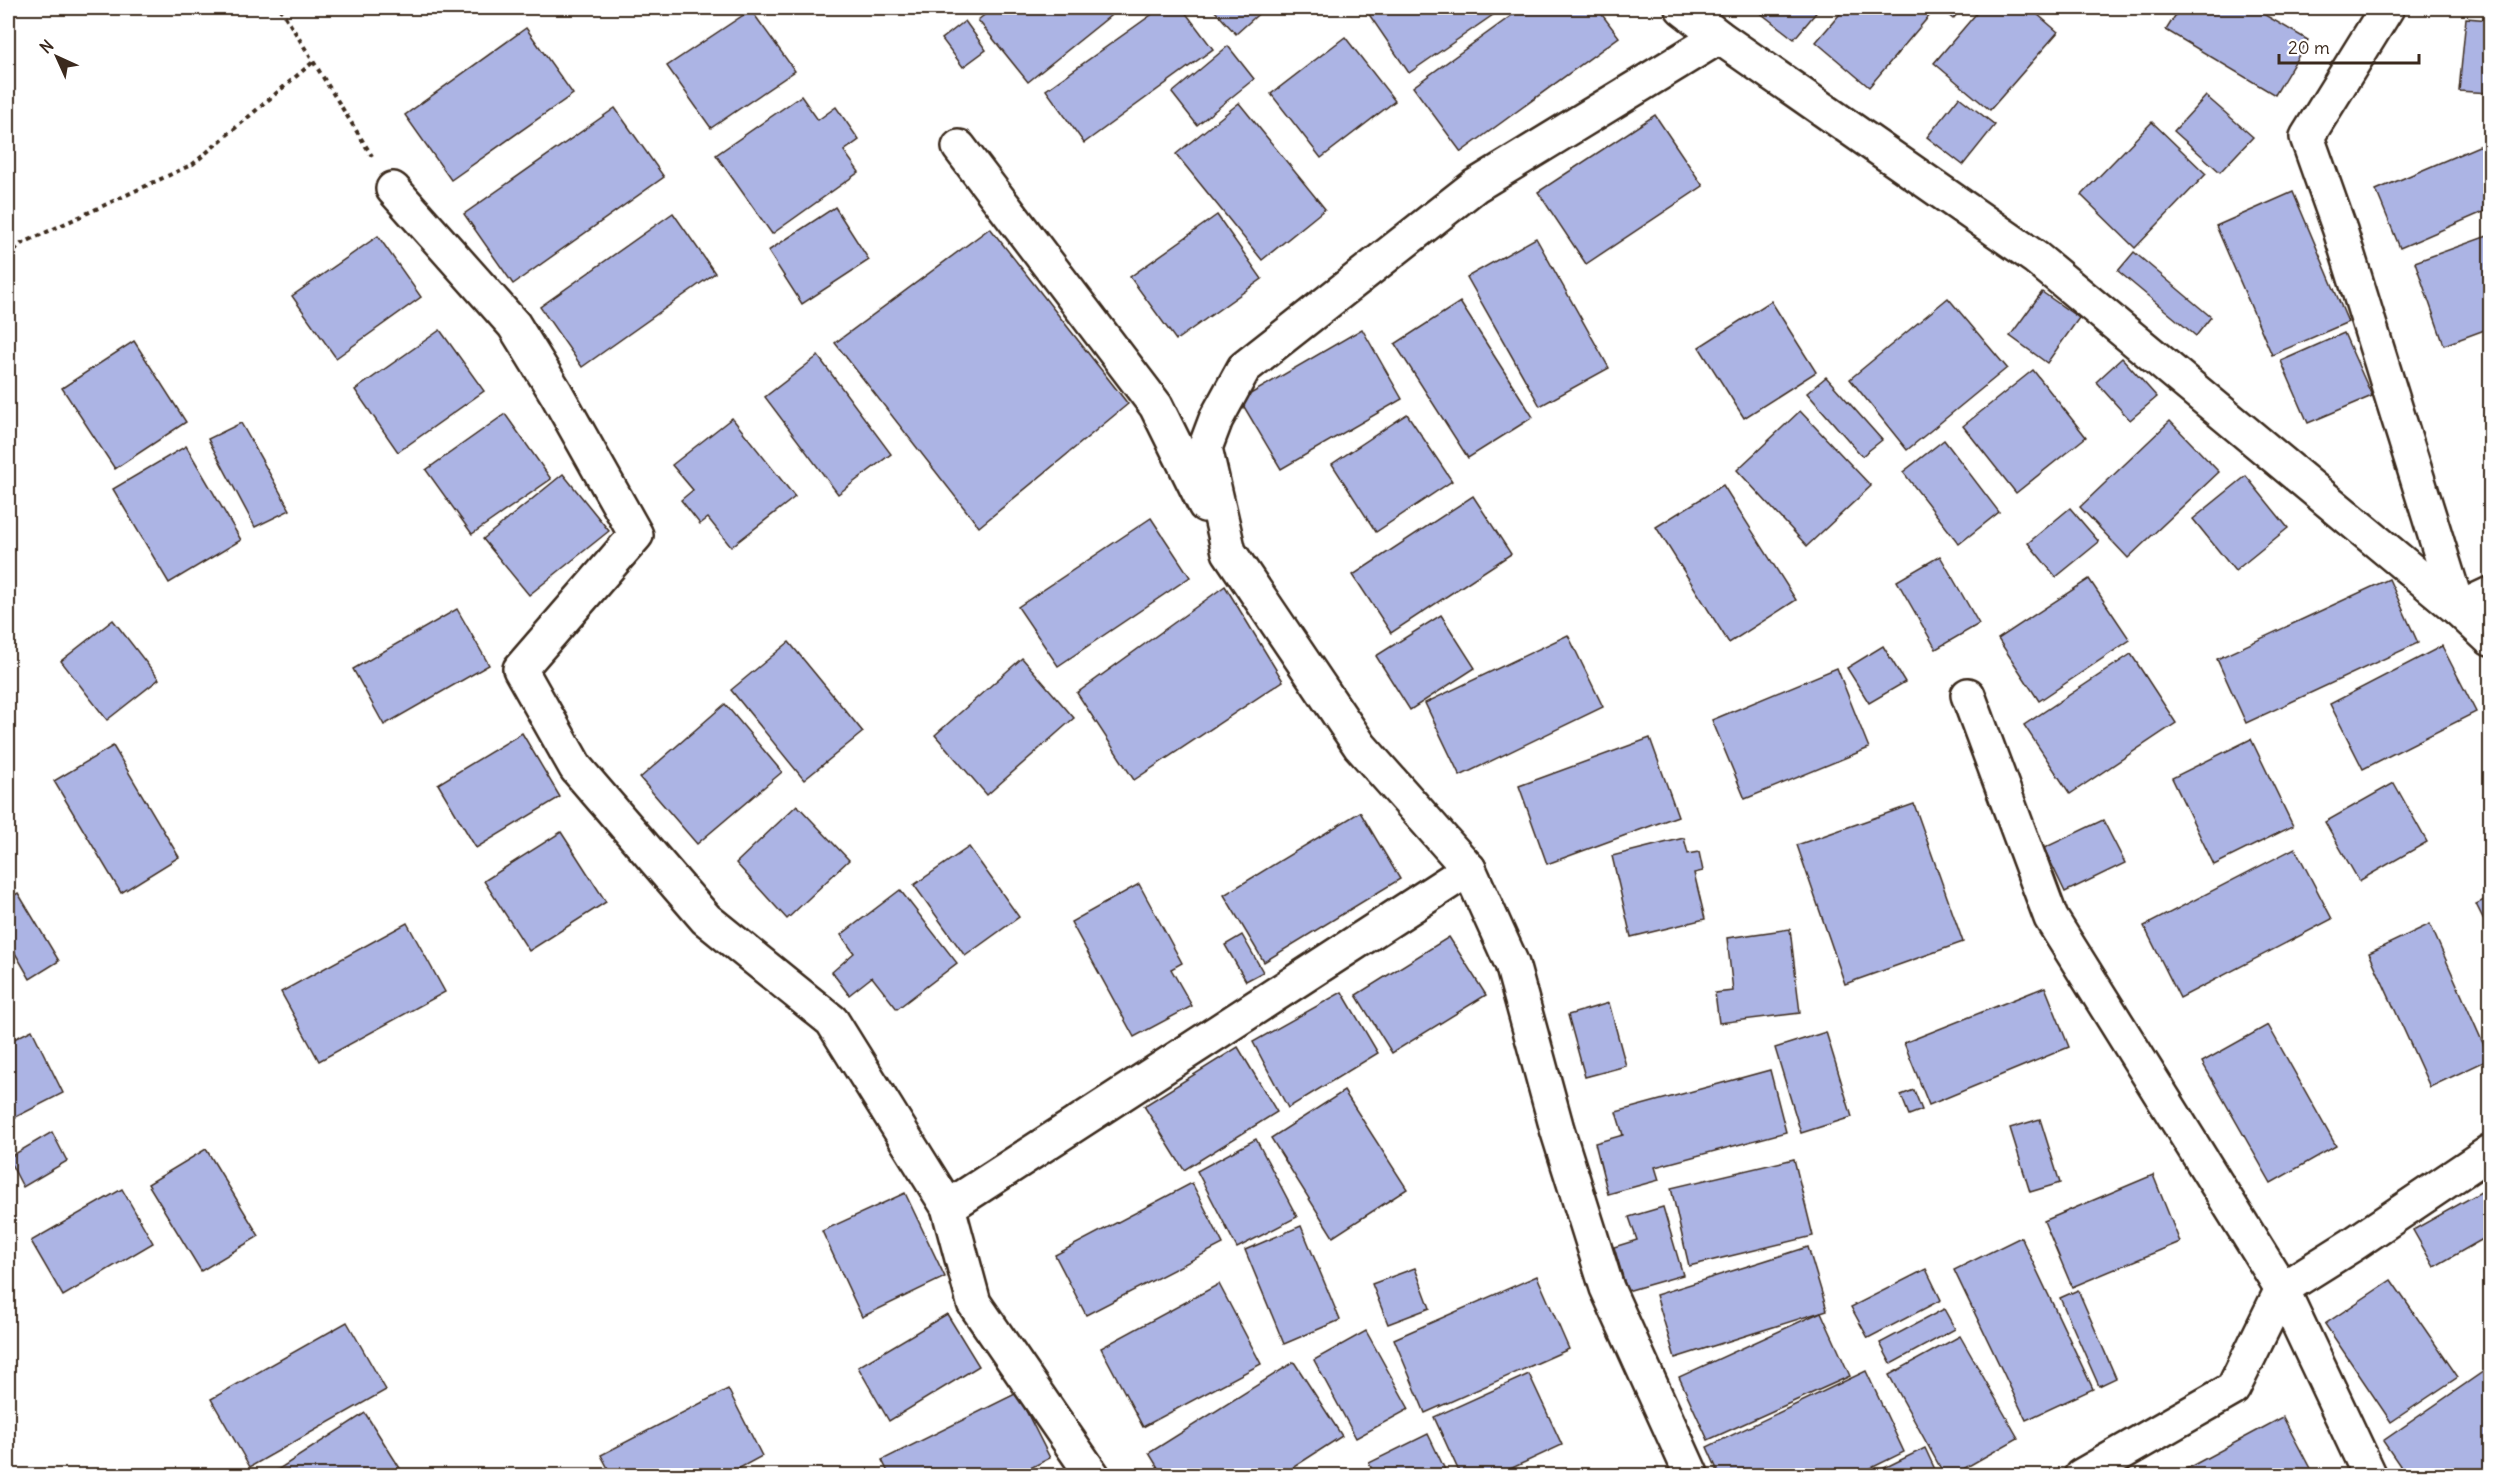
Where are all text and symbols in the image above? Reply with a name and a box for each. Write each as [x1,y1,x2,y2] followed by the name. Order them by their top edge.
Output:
[27,27,87,87] north arrow
[2279,27,2418,65] scale bar
[35,35,57,57] text: N
[2288,36,2330,59] text: 20 m

